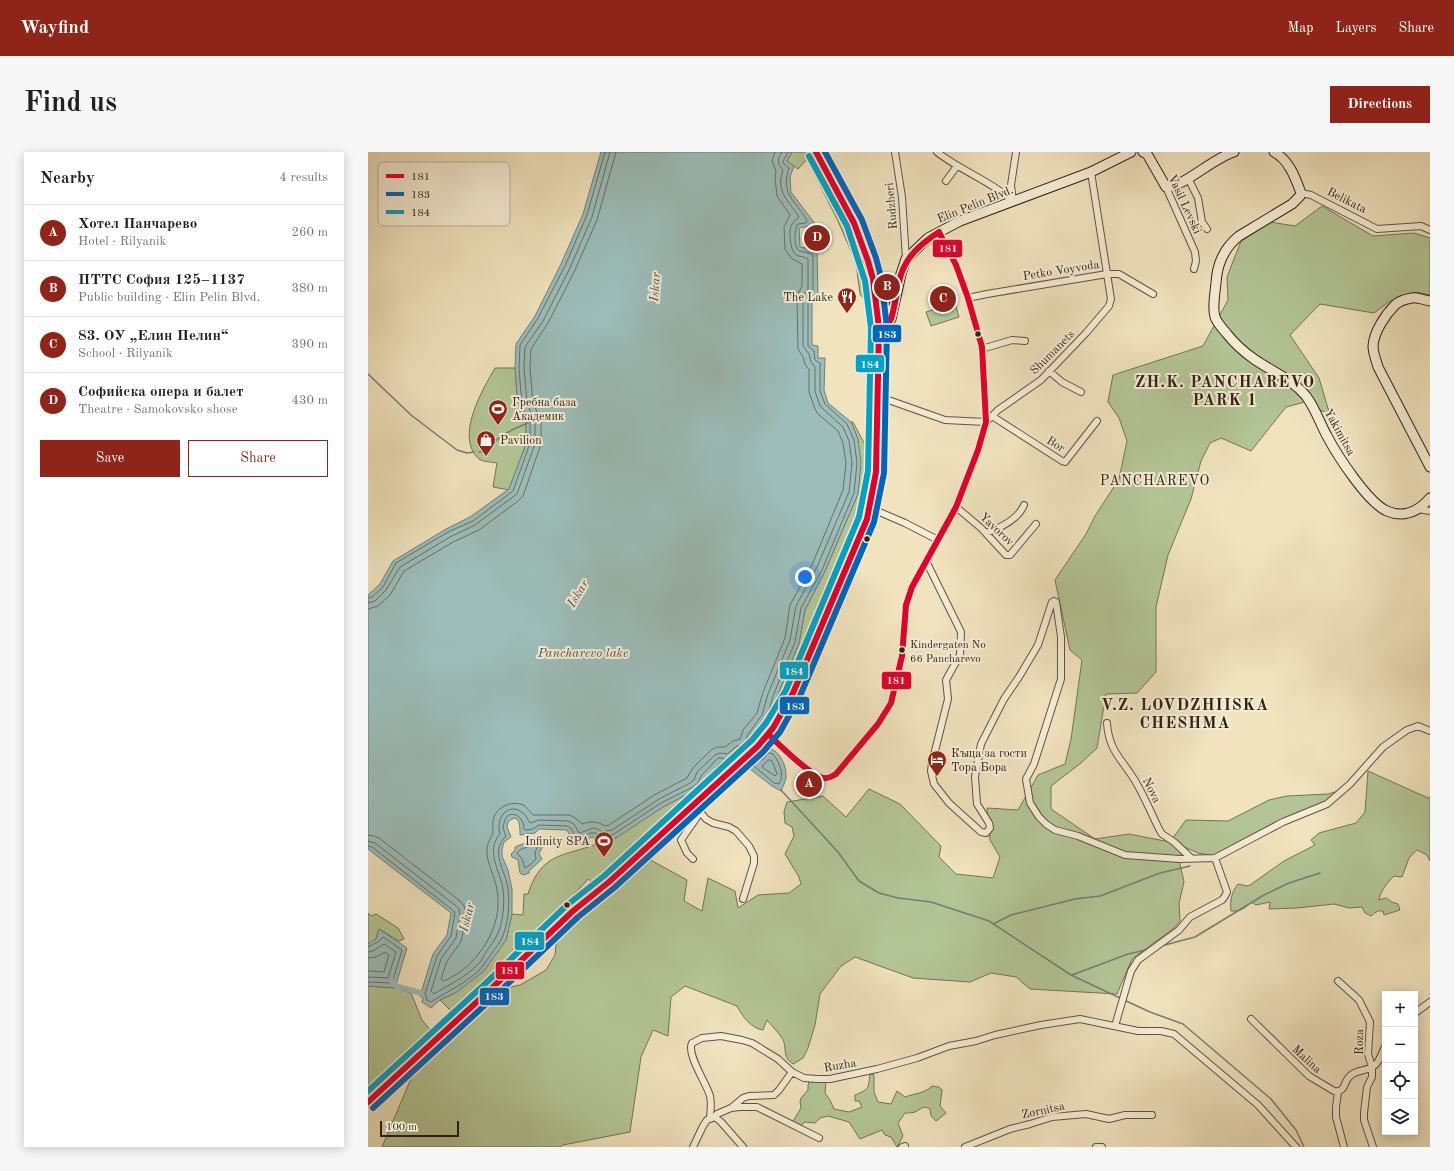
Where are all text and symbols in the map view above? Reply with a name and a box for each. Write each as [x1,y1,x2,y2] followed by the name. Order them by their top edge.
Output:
[20,19,89,38] text: Wayfind
[1288,21,1314,35] text: Map
[1336,21,1377,35] text: Layers
[1399,21,1434,35] text: Share
[1330,86,1430,123] button: Directions
[24,90,117,118] text: Find us
[378,162,510,226] legend
[40,170,95,187] text: Nearby
[279,171,328,184] text: 4 results
[411,172,430,183] text: 181
[1165,173,1203,236] street label: Vasil Levski
[884,182,900,230] street label: Rudzheri
[936,184,1015,226] street label: Elin Pelin Blvd.
[1325,186,1368,216] street label: Belikata
[411,190,430,201] text: 183
[411,208,430,219] text: 184
[78,217,197,232] text: Хотел Панчарево
[804,223,830,253] pin: D
[48,226,58,239] text: A
[291,226,328,239] text: 260 m
[78,235,166,248] text: Hotel · Rilyanik
[932,239,963,258] line badge: 181
[938,244,958,255] text: 181
[1022,259,1100,283] street label: Petko Voyvoda
[648,271,663,303] water label: Iskar
[874,272,900,302] pin: B
[78,273,245,288] text: ПТТС София 125–1137
[48,282,58,295] text: B
[291,282,328,295] text: 380 m
[930,284,956,314] pin: C
[836,286,858,314] restaurant icon: The Lake
[78,291,260,304] text: Public building · Elin Pelin Blvd.
[783,292,833,304] place label: The Lake
[872,324,902,343] line badge: 183
[1028,328,1077,377] street label: Shumanets
[78,329,228,344] text: 83. ОУ „Елин Пелин“
[973,329,983,339] unlabelled marker
[877,330,897,341] text: 183
[49,338,57,351] text: C
[291,338,328,351] text: 390 m
[78,347,173,360] text: School · Rilyanik
[855,354,885,373] line badge: 184
[860,360,880,371] text: 184
[1135,375,1315,409] district label: ZH.K. PANCHAREVO PARK 1
[78,385,243,400] text: Софийска опера и балет
[48,394,58,407] text: D
[291,394,328,407] text: 430 m
[512,397,576,423] place label: Гребна база Академик
[487,398,509,426] sports icon: Гребна база Академик
[78,403,238,416] text: Theatre · Samokovsko shose
[1321,407,1357,458] street label: Yakimitsa
[475,429,497,457] shop icon: Pavilion
[500,435,542,447] place label: Pavilion
[1044,435,1067,455] street label: Bor
[40,440,180,477] button: Save
[188,440,328,477] button: Share
[1100,474,1210,488] district label: PANCHAREVO
[977,511,1016,549] street label: Yavorov
[862,534,872,544] unlabelled marker
[795,567,815,587] your location
[565,577,592,611] water label: Iskar
[910,640,986,665] place label: Kindergaten No 66 Pancharevo
[897,645,907,655] marker: Kindergaten No 66 Pancharevo
[537,647,628,660] water label: Pancharevo lake
[779,661,809,680] line badge: 184
[784,667,804,678] text: 184
[881,671,912,690] line badge: 181
[886,676,906,687] text: 181
[779,696,810,715] line badge: 183
[1101,698,1269,732] district label: V.Z. LOVDZHIISKA CHESHMA
[785,702,805,713] text: 183
[951,748,1027,774] place label: Къща за гости Тора Бора
[926,749,948,777] hotel icon: Къща за гости Тора Бора
[796,769,822,799] pin: A
[1140,776,1163,805] street label: Nova
[593,830,615,858] sports icon: Infinity SPA
[525,836,590,848] place label: Infinity SPA
[562,900,572,910] unlabelled marker
[457,901,477,934] water label: Iskar
[514,931,545,951] line badge: 184
[520,937,540,948] text: 184
[495,961,525,980] line badge: 181
[500,966,520,977] text: 181
[479,987,510,1006] line badge: 183
[1382,991,1418,1135] map controls
[1382,991,1418,1027] button: +
[484,992,504,1003] text: 183
[1382,1027,1418,1063] button: −
[1354,1029,1366,1055] street label: Roza
[1289,1043,1323,1076] street label: Malina
[823,1057,857,1075] street label: Ruzha
[1382,1063,1418,1099] button: locate
[1382,1099,1418,1135] button: layers
[1021,1101,1066,1121] street label: Zornitsa
[380,1119,459,1138] scale bar
[386,1122,417,1133] text: 100 m

